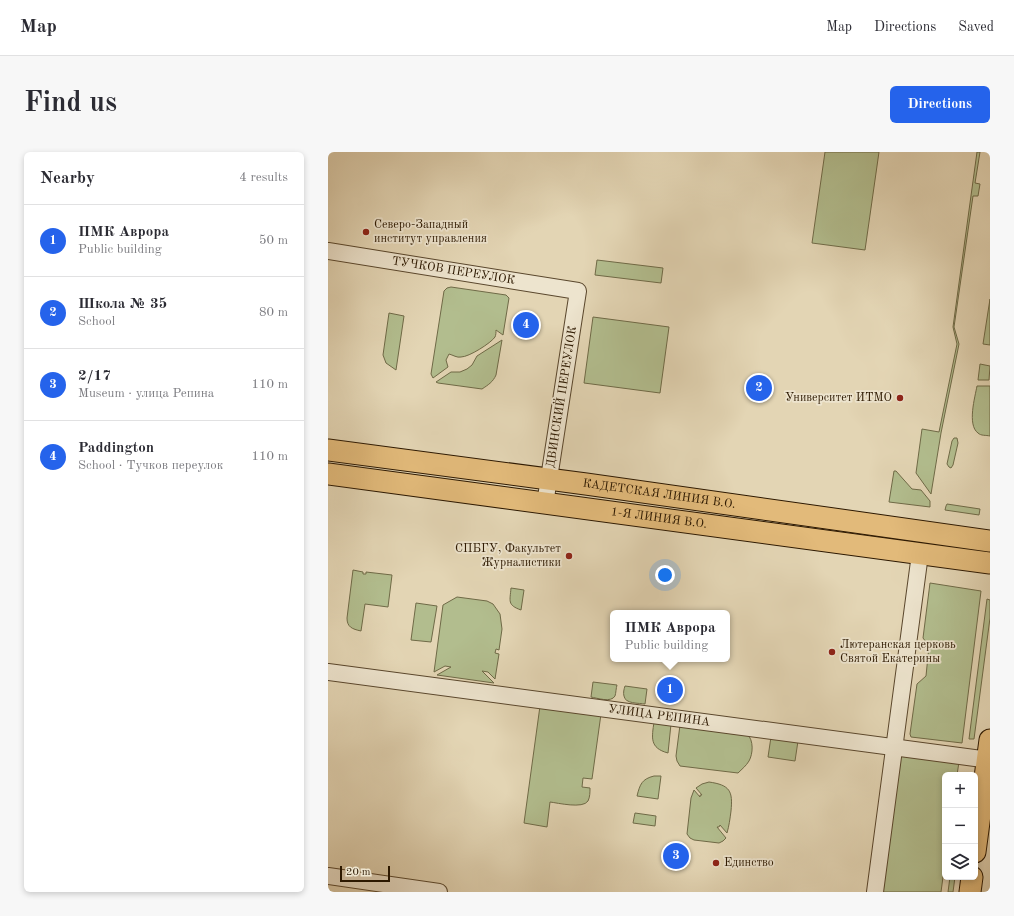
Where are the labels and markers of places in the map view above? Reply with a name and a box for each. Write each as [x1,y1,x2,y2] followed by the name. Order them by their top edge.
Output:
[374,219,487,245] place label: Северо-Западный институт управления
[361,227,371,237] marker: Северо-Западный институт управления
[513,310,539,340] pin: 4
[746,373,772,403] pin: 2
[785,392,892,404] place label: Университет ИТМО
[895,393,905,403] marker: Университет ИТМО
[455,543,561,569] place label: СПБГУ, Факультет Журналистики
[564,551,574,561] marker: СПБГУ, Факультет Журналистики
[840,639,956,665] place label: Лютеранская церковь Святой Екатерины
[827,647,837,657] marker: Лютеранская церковь Святой Екатерины
[657,675,683,705] pin: 1
[663,841,689,871] pin: 3
[724,857,774,869] place label: Единство
[711,858,721,868] marker: Единство

